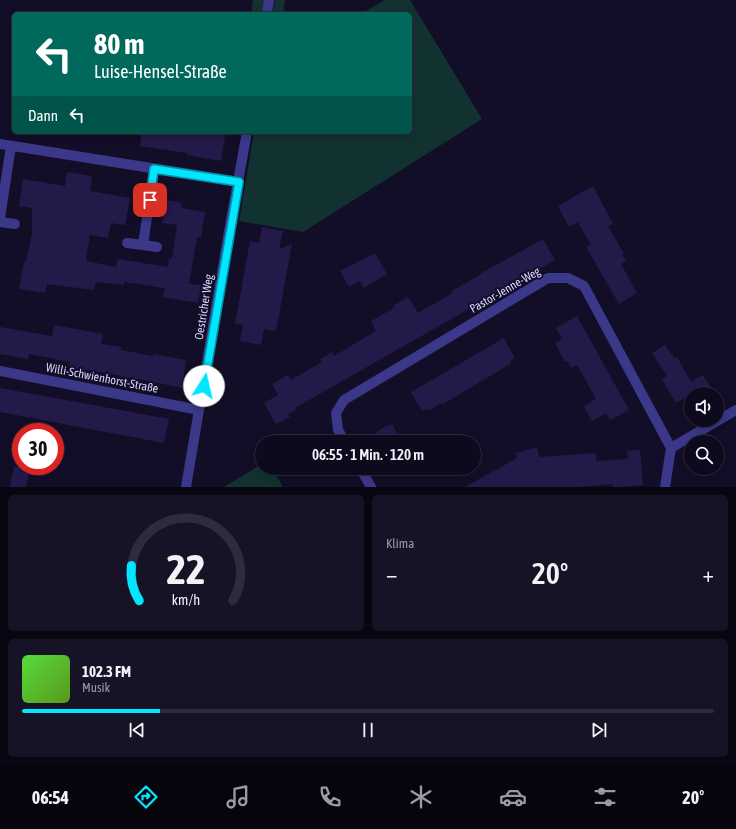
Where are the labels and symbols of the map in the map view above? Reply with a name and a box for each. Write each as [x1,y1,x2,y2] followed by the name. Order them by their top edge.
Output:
[133,183,167,217] pin
[467,264,544,316] street label: Pastor-Jenne-Weg
[192,272,216,341] street label: Oestricher Weg
[45,360,159,396] street label: Willi-Schwienhorst-Straße
[183,365,225,407] position arrow
[12,423,64,475] speed limit sign: 30

